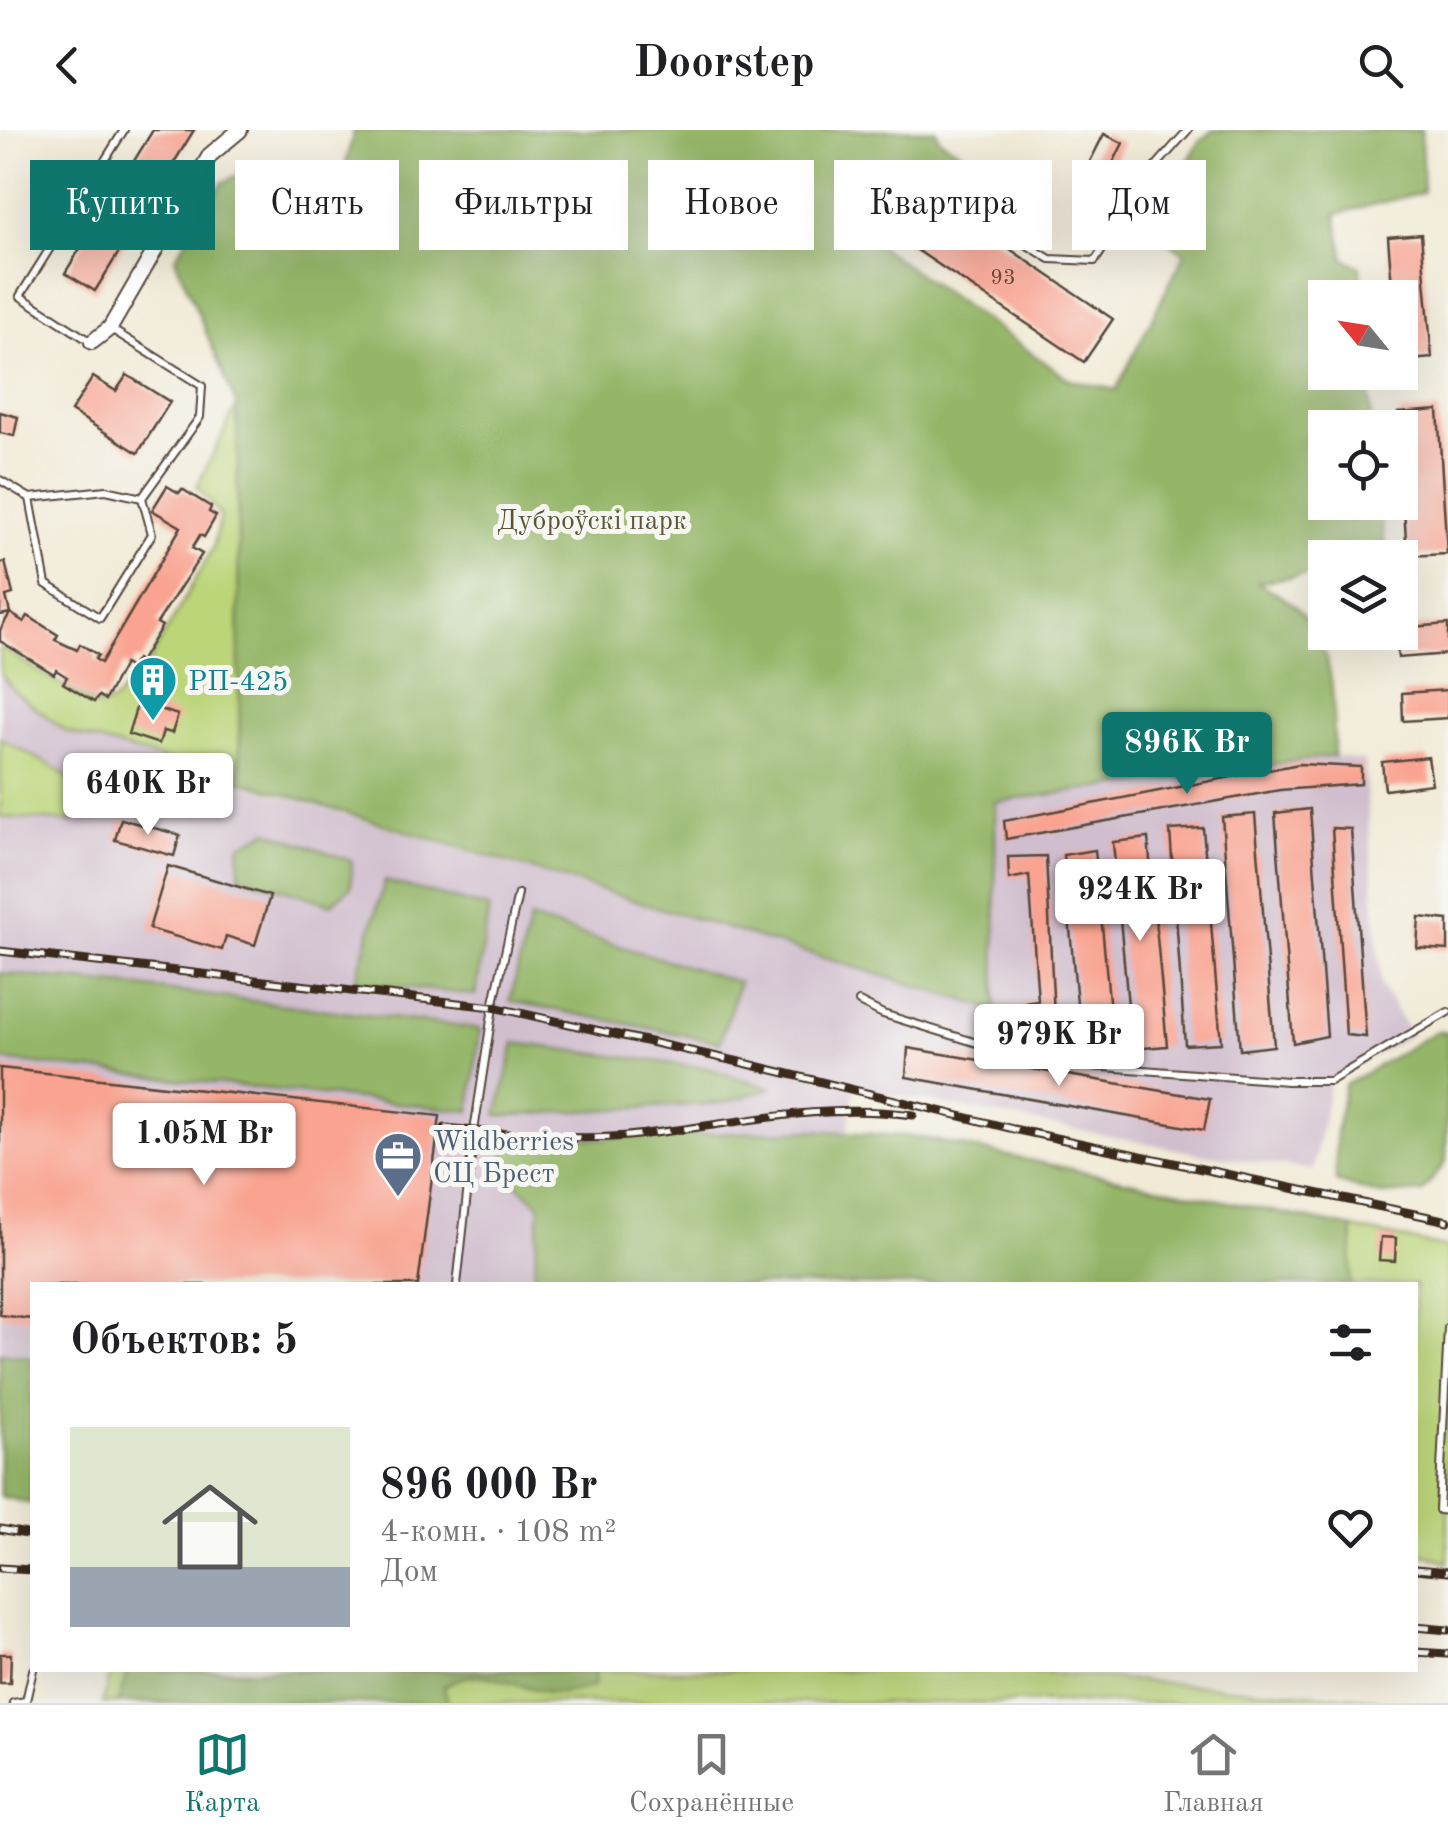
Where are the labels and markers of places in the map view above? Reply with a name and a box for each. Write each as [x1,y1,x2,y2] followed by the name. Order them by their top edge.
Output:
[127,654,179,722] building icon: РП-425
[188,669,288,697] place label: РП-425
[1095,712,1279,797] pin: 896K Br
[56,753,240,838] pin: 640K Br
[1048,859,1232,944] pin: 924K Br
[967,1004,1151,1089] pin: 979K Br
[101,1103,307,1188] pin: 1.05M Br
[433,1129,574,1189] place label: Wildberries СЦ Брест
[372,1130,424,1198] office icon: Wildberries СЦ Брест

